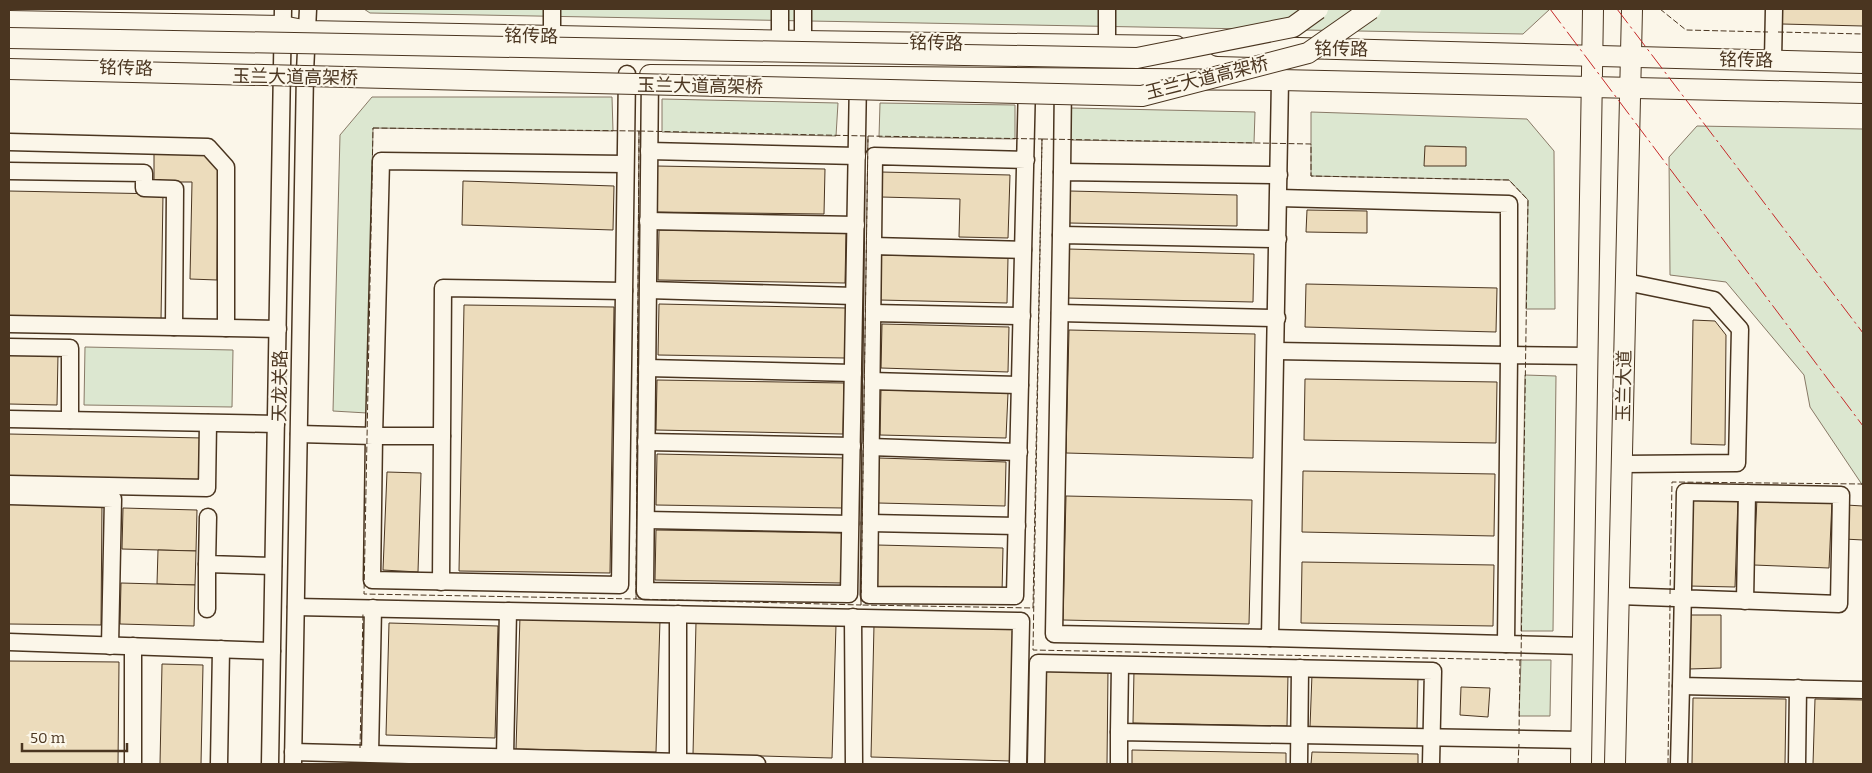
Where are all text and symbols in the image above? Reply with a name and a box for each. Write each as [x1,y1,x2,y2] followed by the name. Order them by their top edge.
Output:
[504,25,558,47] street label: 铭传路
[909,32,963,54] street label: 铭传路
[1314,38,1368,60] street label: 铭传路
[1719,49,1773,71] street label: 铭传路
[1143,52,1271,104] street label: 玉兰大道高架桥
[99,56,153,80] street label: 铭传路
[232,65,358,89] street label: 玉兰大道高架桥
[637,74,763,98] street label: 玉兰大道高架桥
[268,350,292,422] street label: 天龙关路
[1612,350,1636,422] street label: 玉兰大道
[22,720,128,752] scale bar
[30,729,66,747] text: 50 m

